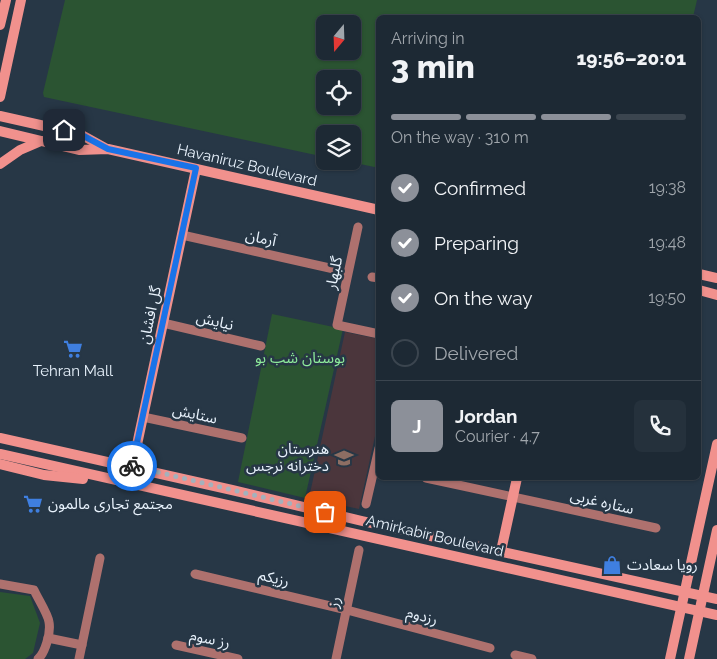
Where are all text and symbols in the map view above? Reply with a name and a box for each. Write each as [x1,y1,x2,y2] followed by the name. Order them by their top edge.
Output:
[316,15,361,60] north arrow
[316,15,361,170] map controls
[391,29,465,48] text: Arriving in
[577,47,686,69] text: 19:56–20:01
[391,48,475,85] text: 3 min
[316,70,361,115] button: locate
[43,109,85,151] pin
[50,116,78,144] icon: home
[316,125,361,170] button: layers
[391,128,529,147] text: On the way · 310 m
[175,140,319,190] street label: Havaniruz Boulevard
[391,174,419,202] icon: check
[434,177,526,199] text: Confirmed
[649,178,686,197] text: 19:38
[244,226,279,250] street label: آرمان
[391,229,419,257] icon: check
[434,232,519,254] text: Preparing
[649,233,686,252] text: 19:48
[322,254,346,292] street label: گلبهار
[135,284,165,346] street label: گل افشان
[391,284,419,312] icon: check
[434,287,533,309] text: On the way
[648,288,686,307] text: 19:50
[195,308,235,334] street label: نیایش
[62,338,84,360] supermarket icon: Tehran Mall
[434,342,518,364] text: Delivered
[255,349,345,367] park label: بوستان شب بو
[33,362,114,380] place label: Tehran Mall
[171,400,219,428] street label: ستایش
[634,400,686,452] button: phone
[455,405,518,427] text: Jordan
[412,415,422,437] text: J
[455,427,540,446] text: Courier · 4.7
[246,440,329,475] place label: هنرستان دخترانه نرجس
[107,441,157,491] courier
[333,447,355,469] school or university icon: هنرستان دخترانه نرجس
[118,452,146,480] icon: bike
[568,486,636,518] street label: ستاره غربی
[304,491,346,533] pin
[22,493,44,515] supermarket icon: مجتمع تجاری مالمون
[48,495,173,516] place label: مجتمع تجاری مالمون
[311,498,339,526] icon: bag
[364,511,506,561] street label: Amirkabir Boulevard
[601,554,623,576] shop icon: رویا سعادت
[627,556,698,574] place label: رویا سعادت
[256,566,291,592] street label: رزیکم
[324,595,344,610] street label: رز
[404,603,440,631] street label: رزدوم
[188,626,232,654] street label: رز سوم

